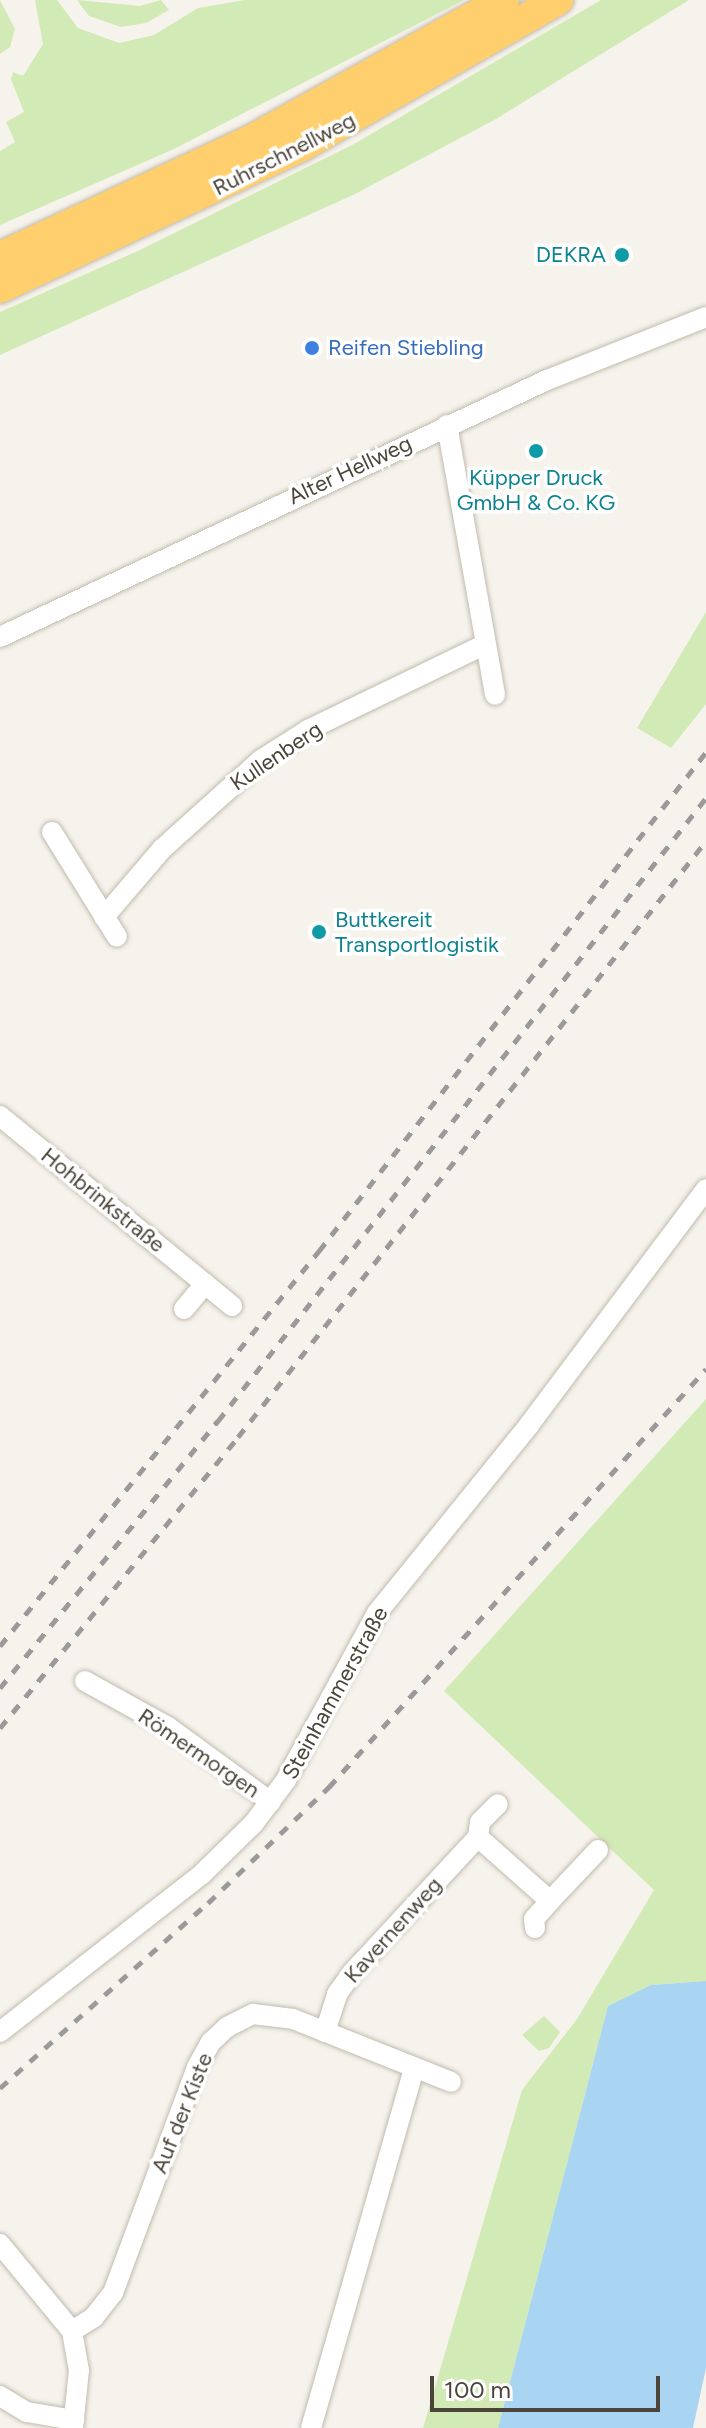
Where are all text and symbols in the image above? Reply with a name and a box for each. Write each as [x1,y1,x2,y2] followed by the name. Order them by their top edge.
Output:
[208,107,360,201] street label: Ruhrschnellweg
[536,242,606,268] place label: DEKRA
[613,246,631,264] marker: DEKRA
[328,335,484,361] place label: Reifen Stiebling
[303,339,321,357] marker: Reifen Stiebling
[284,430,416,510] street label: Alter Hellweg
[527,442,545,460] marker: Küpper Druck GmbH & Co. KG
[457,464,615,516] place label: Küpper Druck GmbH & Co. KG
[225,716,327,796] street label: Kullenberg
[335,906,499,958] place label: Buttkereit Transportlogistik
[310,923,328,941] marker: Buttkereit Transportlogistik
[36,1142,170,1258] street label: Hohbrinkstraße
[277,1602,393,1784] street label: Steinhammerstraße
[133,1703,265,1803] street label: Römermorgen
[339,1872,447,1988] street label: Kavernenweg
[146,2049,218,2177] street label: Auf der Kiste
[434,2360,664,2410] scale bar
[444,2375,511,2404] text: 100 m

